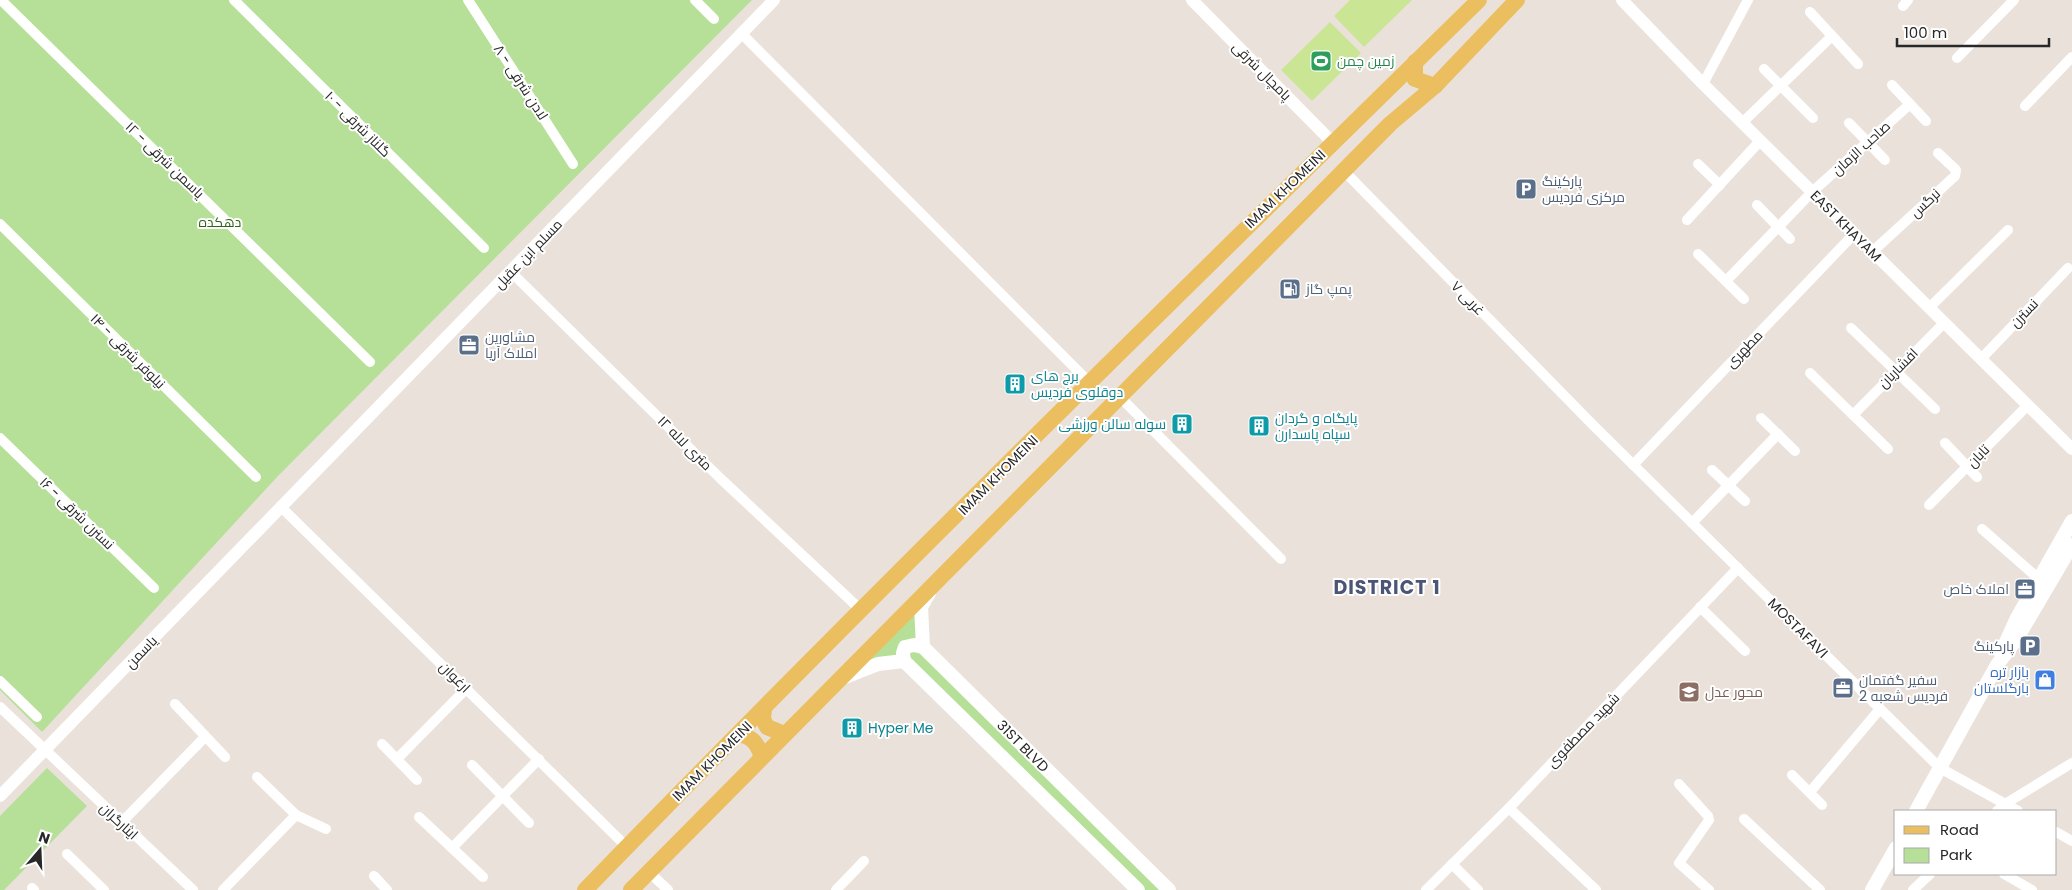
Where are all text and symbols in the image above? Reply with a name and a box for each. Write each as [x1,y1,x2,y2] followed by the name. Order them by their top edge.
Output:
[1897,15,2050,47] scale bar
[1904,22,1947,43] text: 100 m
[1228,37,1296,105] street label: پامچال شرقی
[489,40,553,124] street label: لادن شرقی - ۸
[1309,49,1333,73] sports icon: زمین چمن
[1337,51,1394,71] place label: زمین چمن
[321,87,395,161] street label: گلناز شرقی - ۱۰
[1827,116,1895,180] street label: صاحب الزمان
[121,117,209,203] street label: یاسمن شرقی - ۱۲
[1240,145,1330,233] street label: IMAM KHOMEINI
[1542,171,1625,207] place label: پارکینگ مرکزی فردیس
[1514,177,1538,201] parking icon: پارکینگ مرکزی فردیس
[1905,184,1945,222] street label: نرگس
[1806,186,1886,266] street label: EAST KHAYAM
[199,212,241,232] park label: دهکده
[489,215,567,293] street label: مسلم ابن عقیل
[1447,276,1489,320] street label: ۷ غربی
[1278,277,1302,301] fuel station icon: پمپ گاز
[1305,279,1352,299] place label: پمپ گاز
[2005,294,2043,332] street label: نسترن
[86,309,170,393] street label: نیلوفر شرقی - ۱۴
[1721,326,1767,372] street label: مطهری
[485,327,537,363] place label: مشاورین املاک آریا
[457,333,481,357] office icon: مشاورین املاک آریا
[1873,343,1923,393] street label: افشاریان
[1031,366,1123,402] place label: برج های دوقلوی فردیس
[1003,372,1027,396] building icon: برج های دوقلوی فردیس
[1275,408,1358,444] place label: پایگاه و گردان سپاه پاسدارن
[653,411,717,475] street label: ۱۲ متری لاله
[1170,412,1194,436] building icon: سوله سالن ورزشی
[1059,414,1166,434] place label: سوله سالن ورزشی
[1247,414,1271,438] building icon: پایگاه و گردان سپاه پاسدارن
[954,431,1042,519] street label: IMAM KHOMEINI
[1962,440,1994,472] street label: تابان
[35,472,119,554] street label: نسترن شرقی - ۱۶
[1333,574,1441,601] district label: DISTRICT 1
[2013,577,2037,601] office icon: املاک خاص
[1944,579,2009,599] place label: املاک خاص
[1763,593,1833,663] street label: MOSTAFAVI
[120,631,162,673] street label: یاسمن
[2018,634,2042,658] parking icon: پارکینگ
[1974,636,2014,656] place label: پارکینگ
[435,657,475,697] street label: ارغوان
[1974,662,2029,698] place label: بازار تره بارگلستان
[2033,668,2057,692] shop icon: بازار تره بارگلستان
[1859,670,1948,706] place label: سفیر گفتمان فردیس شعبه 2
[1831,676,1855,700] office icon: سفیر گفتمان فردیس شعبه 2
[1677,680,1701,704] school or university icon: محور عدل
[1705,682,1763,702] place label: محور عدل
[1542,688,1624,772] street label: شهید مصطفوی
[840,716,864,740] building icon: Hyper Me
[993,716,1054,777] street label: 31ST BLVD
[668,717,756,805] street label: IMAM KHOMEINI
[868,718,934,738] place label: Hyper Me
[95,798,143,844] street label: ایثارگران
[1894,810,2057,875] legend
[1940,819,1979,840] text: Road
[15,825,65,875] north arrow
[36,827,52,849] text: N
[1940,844,1972,865] text: Park

